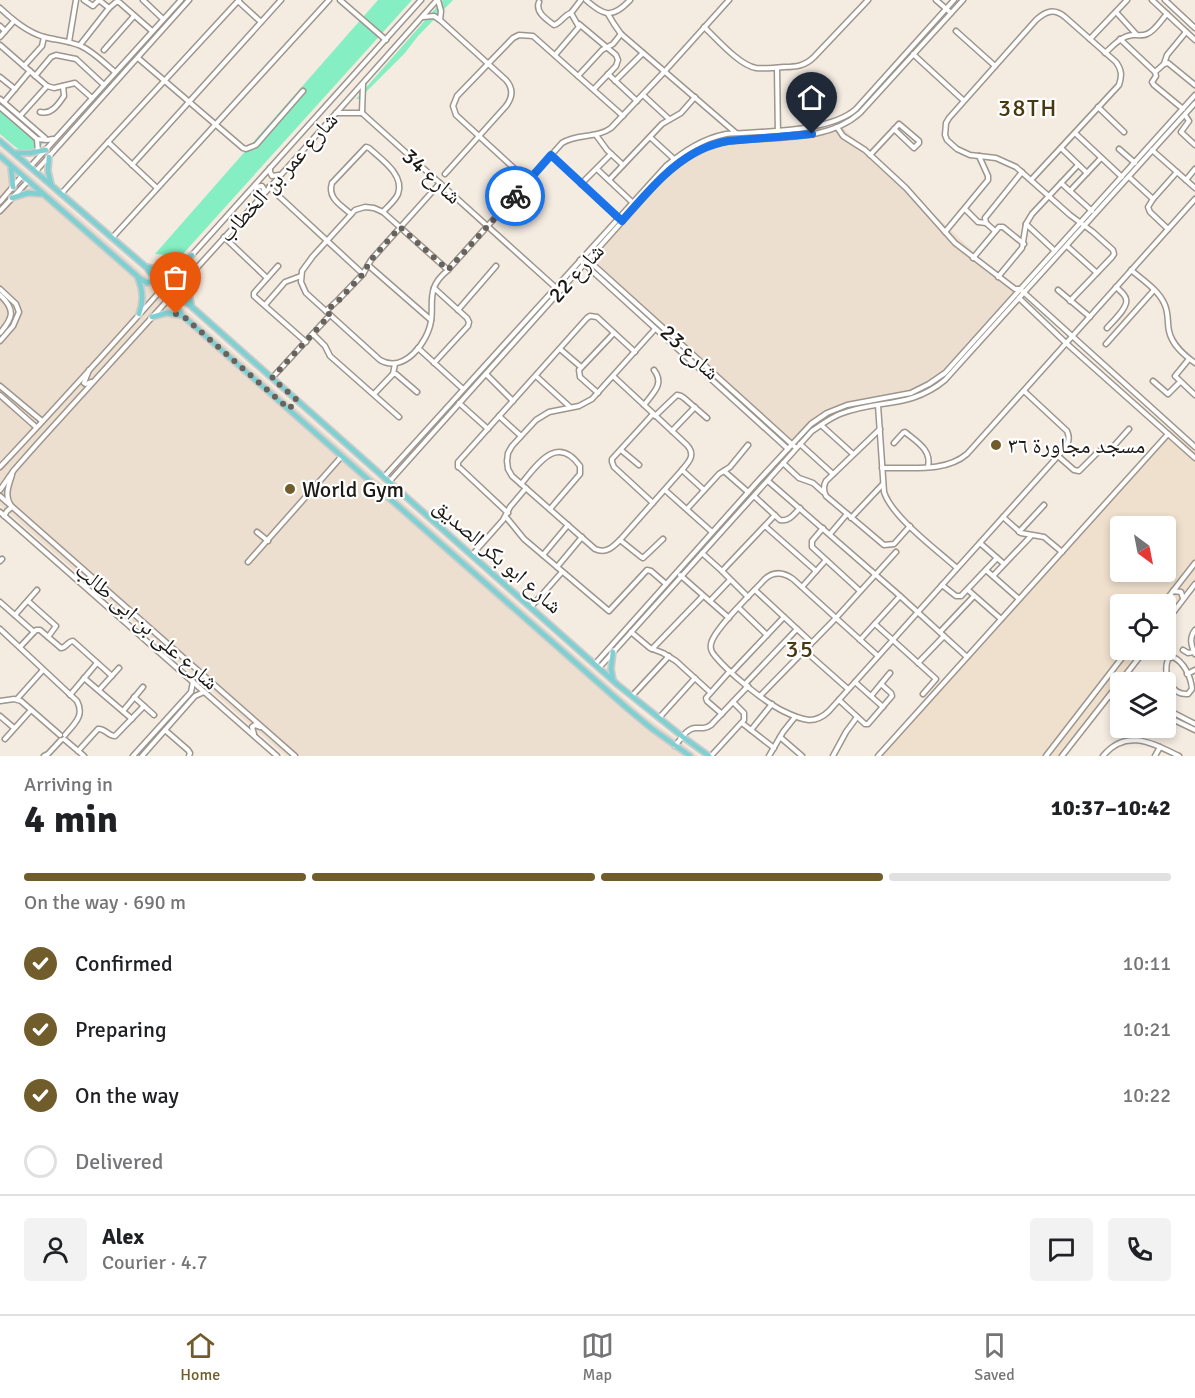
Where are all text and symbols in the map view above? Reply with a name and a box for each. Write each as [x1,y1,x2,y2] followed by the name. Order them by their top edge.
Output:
[786,72,837,134] pin
[795,81,828,114] icon: home
[998,93,1058,123] district label: 38TH
[213,107,343,247] street label: شارع عمر بن الخطاب
[397,142,467,210] street label: شارع 34
[485,166,545,226] courier
[499,180,532,213] icon: bike
[542,238,610,308] street label: شارع 22
[150,252,201,314] pin
[159,261,192,294] icon: bag
[655,318,725,386] street label: شارع 23
[1008,432,1145,459] place label: مسجد مجاورة ٣٦
[989,438,1003,452] marker: مسجد مجاورة ٣٦
[302,476,404,503] place label: World Gym
[283,482,297,496] marker: World Gym
[428,493,568,619] street label: شارع ابو بكر الصديق
[1110,516,1176,582] north arrow
[1110,516,1176,738] map controls
[70,556,224,696] street label: شارع على بن ابى طالب
[1110,594,1176,660] button: locate
[786,634,814,664] district label: 35
[1110,672,1176,738] button: layers
[24,772,113,797] text: Arriving in
[1051,794,1171,821] text: 10:37–10:42
[24,795,118,843] text: 4 min
[24,890,186,915] text: On the way · 690 m
[24,947,57,980] icon: check
[75,950,173,977] text: Confirmed
[1122,951,1171,976] text: 10:11
[24,1013,57,1046] icon: check
[75,1016,167,1043] text: Preparing
[1122,1017,1171,1042] text: 10:21
[24,1079,57,1112] icon: check
[75,1082,179,1109] text: On the way
[1122,1083,1171,1108] text: 10:22
[75,1148,163,1175] text: Delivered
[24,1218,87,1281] button: person
[1030,1218,1093,1281] button: chat
[1108,1218,1171,1281] button: phone
[102,1223,144,1250] text: Alex
[102,1250,208,1275] text: Courier · 4.7
[180,1329,220,1385] tab: Home
[581,1329,614,1385] tab: Map
[974,1329,1015,1385] tab: Saved

